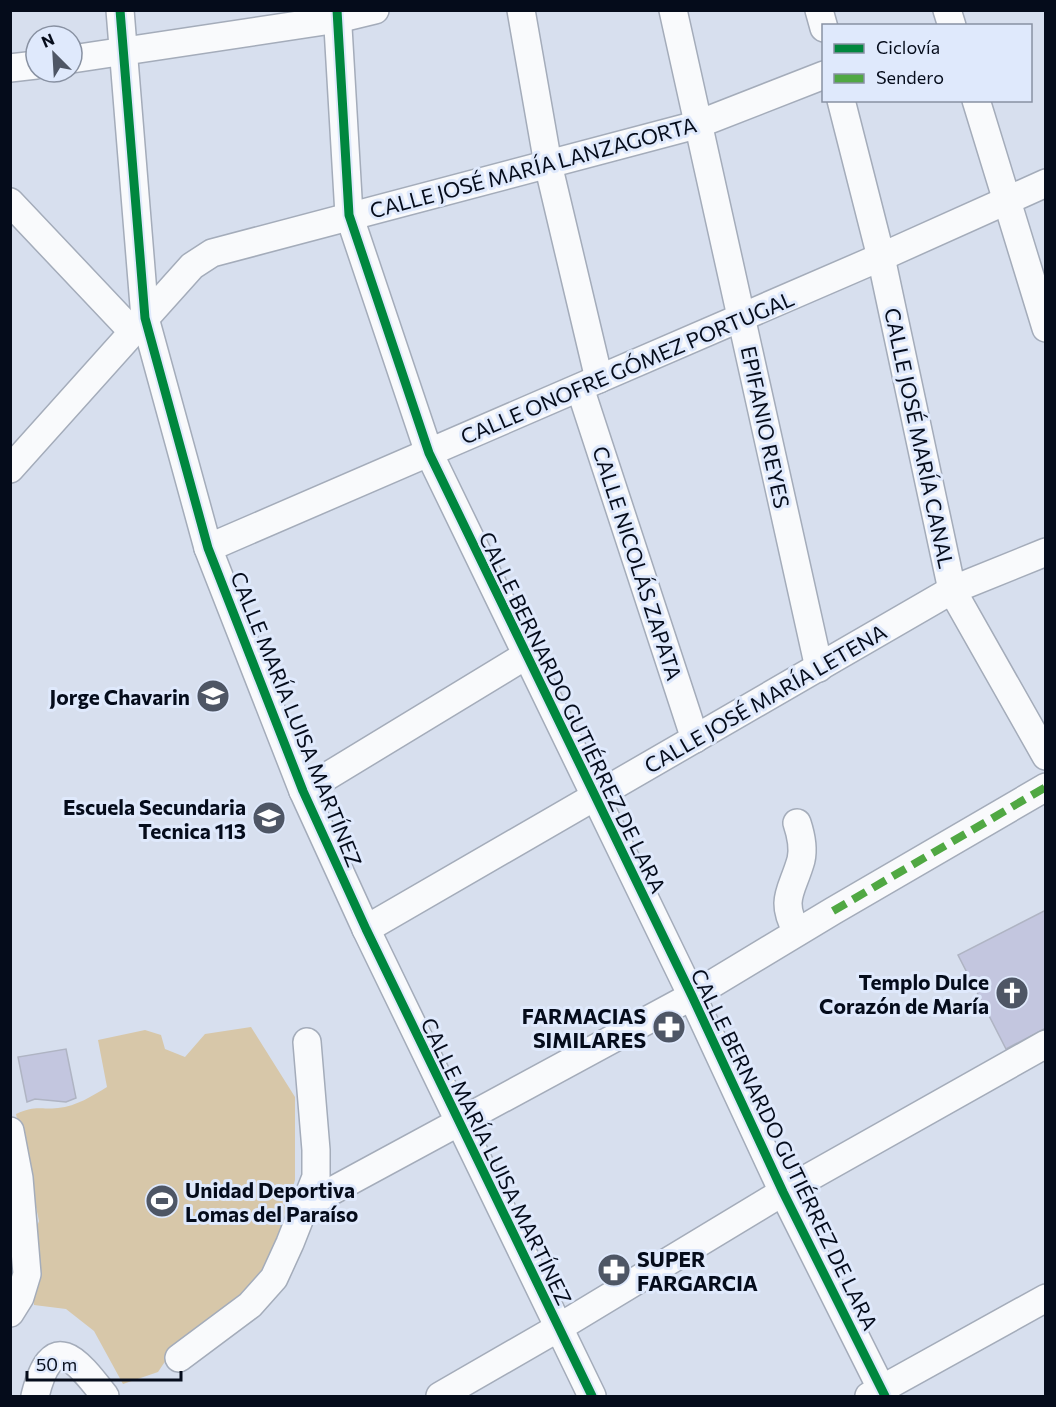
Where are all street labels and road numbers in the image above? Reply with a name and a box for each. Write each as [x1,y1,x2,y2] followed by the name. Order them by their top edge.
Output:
[367,111,699,223] street label: CALLE JOSÉ MARÍA LANZAGORTA
[457,285,797,449] street label: CALLE ONOFRE GÓMEZ PORTUGAL
[880,305,960,571] street label: CALLE JOSÉ MARÍA CANAL
[737,344,795,510] street label: EPIFANIO REYES
[588,443,688,683] street label: CALLE NICOLÁS ZAPATA
[474,527,672,897] street label: CALLE BERNARDO GUTIÉRREZ DE LARA
[226,568,368,870] street label: CALLE MARÍA LUISA MARTÍNEZ
[640,618,890,778] street label: CALLE JOSÉ MARÍA LETENA
[686,964,884,1334] street label: CALLE BERNARDO GUTIÉRREZ DE LARA
[416,1013,578,1309] street label: CALLE MARÍA LUISA MARTÍNEZ

